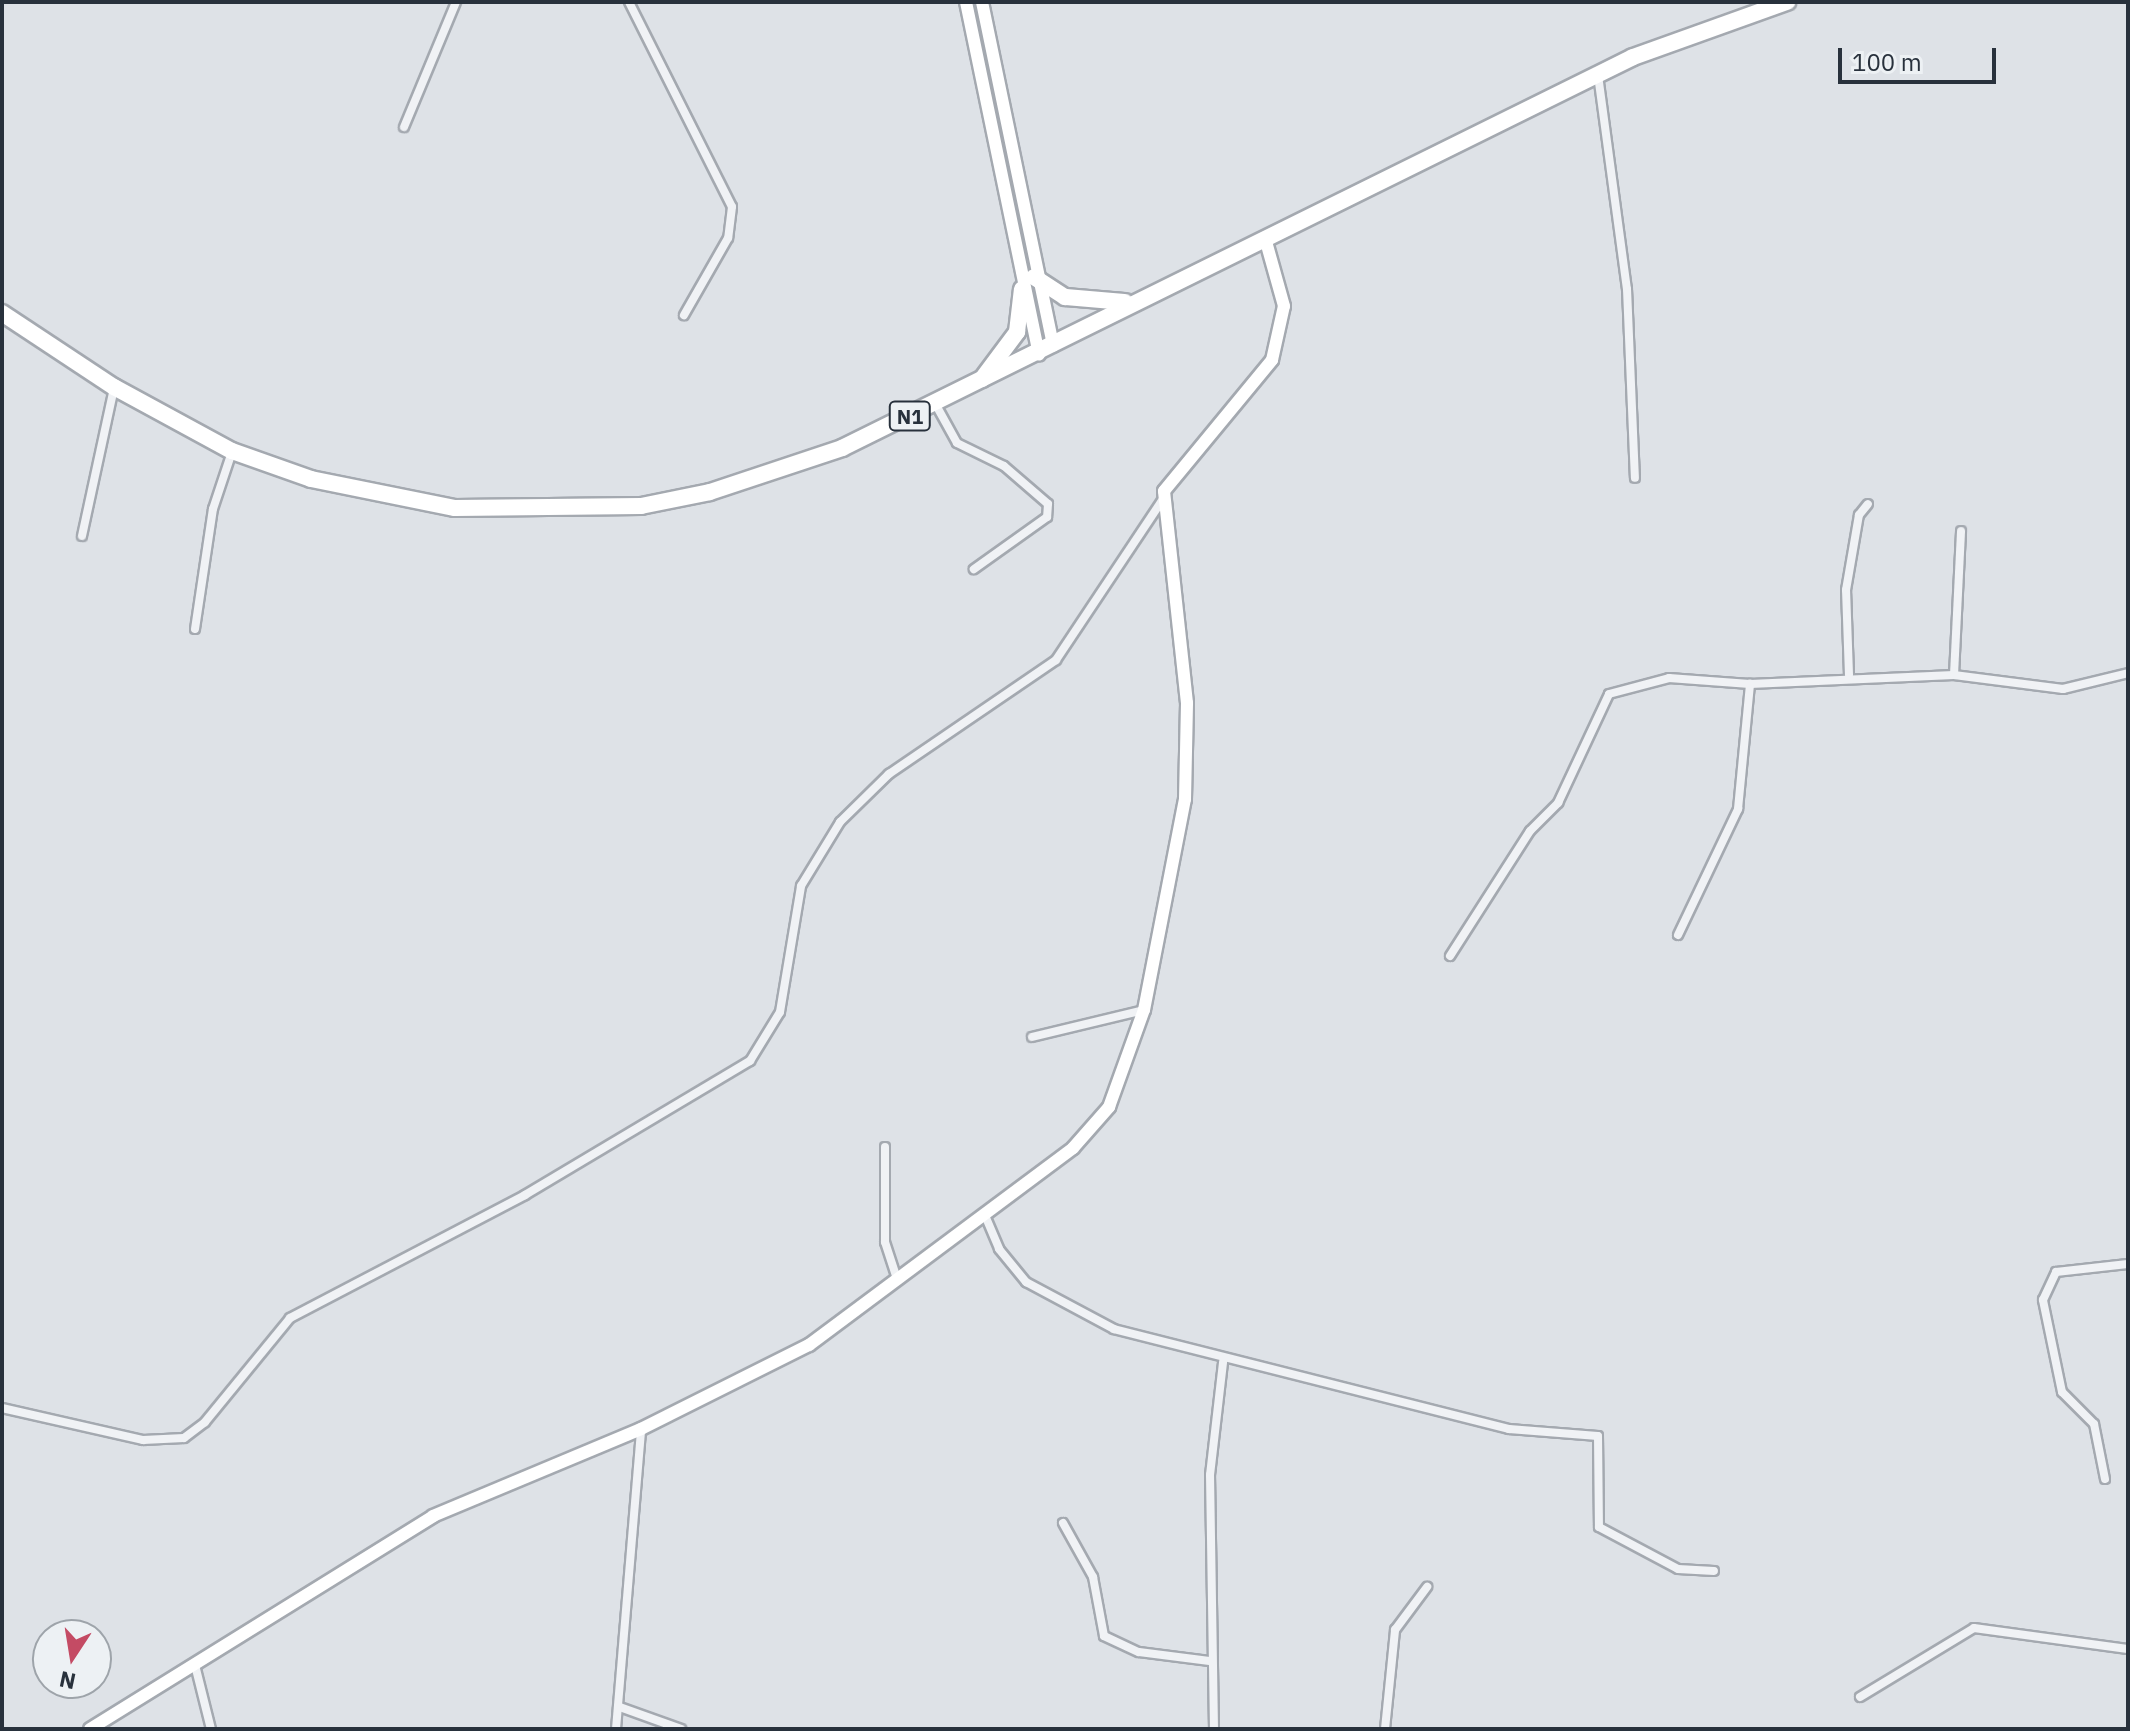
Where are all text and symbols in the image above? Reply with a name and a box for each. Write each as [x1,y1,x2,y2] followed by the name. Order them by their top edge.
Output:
[1842,32,2000,82] scale bar
[1852,46,1922,78] text: 100 m
[888,400,932,432] road number: N1
[32,1619,112,1699] north arrow
[57,1665,78,1697] text: N

